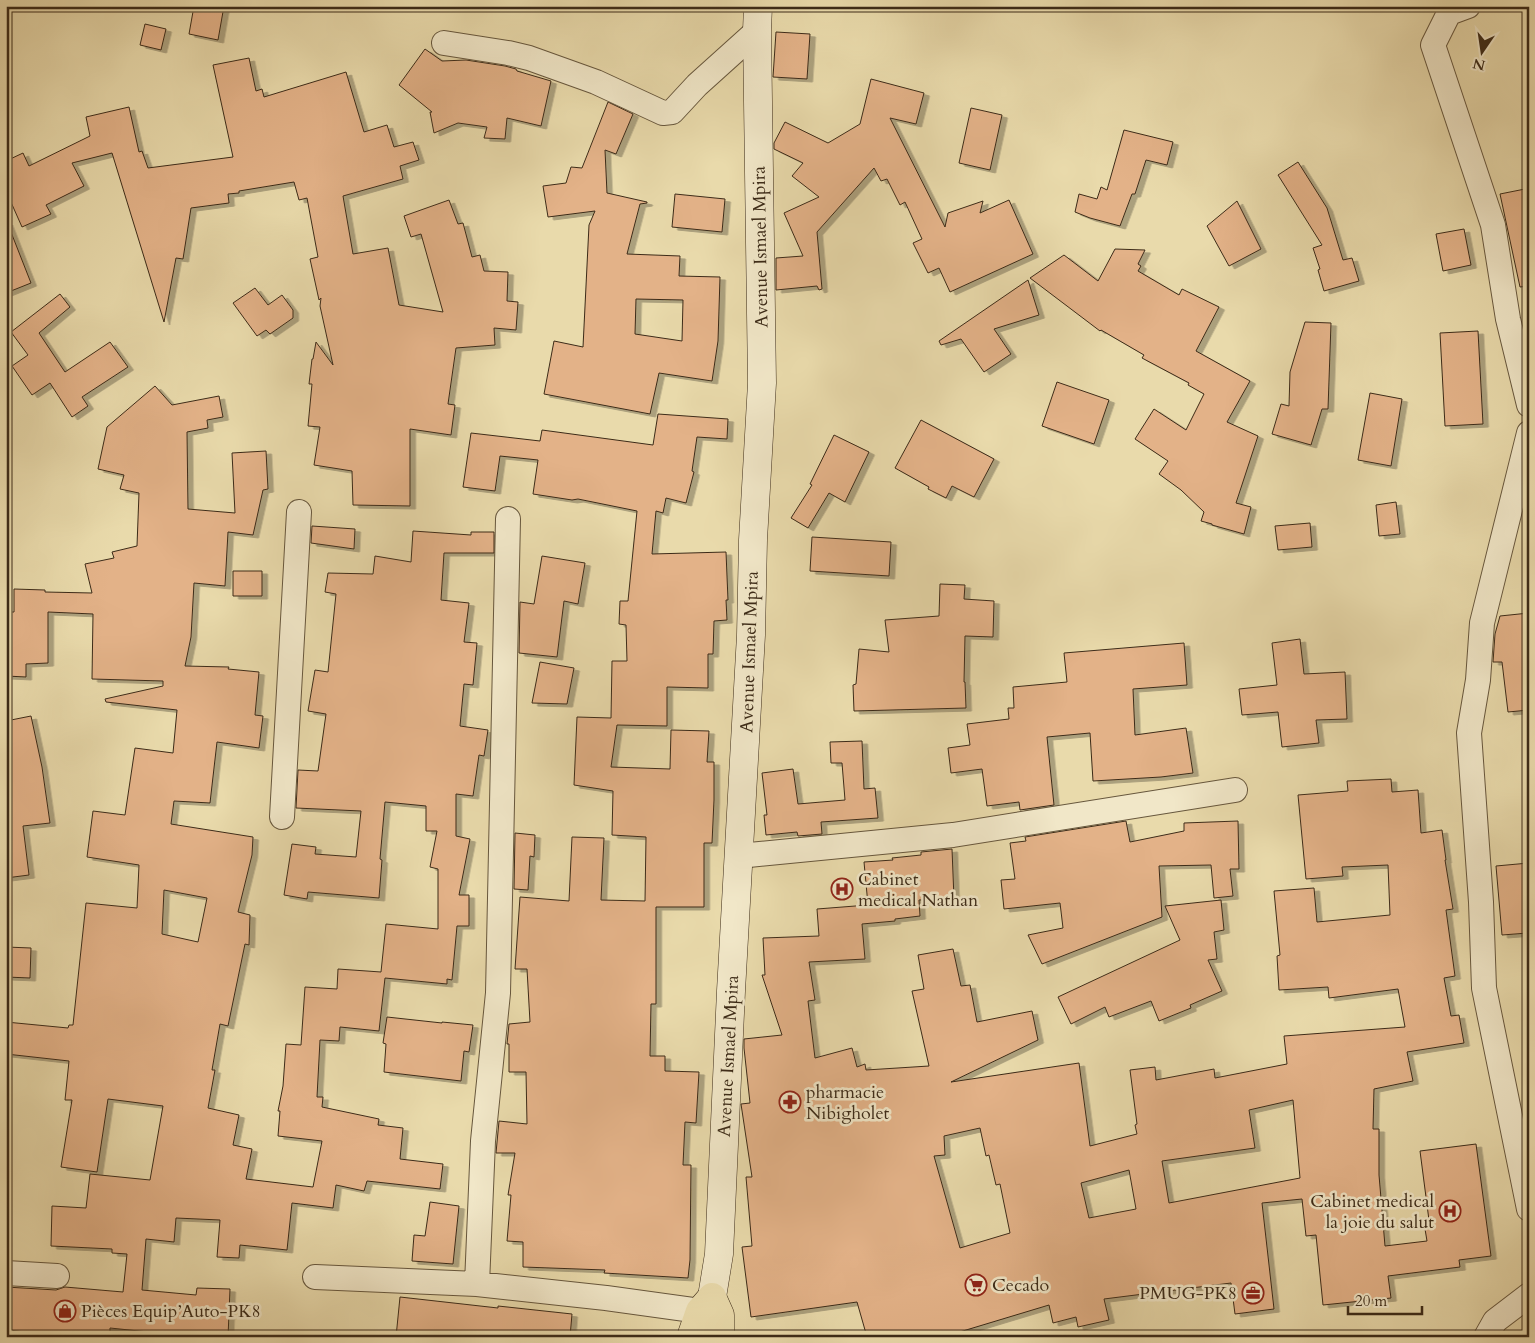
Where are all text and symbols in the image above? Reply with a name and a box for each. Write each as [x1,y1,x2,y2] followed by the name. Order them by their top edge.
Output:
[1458,28,1508,78] north arrow
[1471,54,1487,75] text: N
[747,166,774,328] street label: Avenue Ismael Mpira
[734,570,765,733] street label: Avenue Ismael Mpira
[858,867,979,913] place label: Cabinet medical Nathan
[830,877,854,901] hospital icon: Cabinet medical Nathan
[712,974,745,1138] street label: Avenue Ismael Mpira
[806,1080,890,1126] place label: pharmacie Nibigholet
[778,1090,802,1114] pharmacy icon: pharmacie Nibigholet
[1310,1189,1434,1235] place label: Cabinet medical la joie du salut
[1438,1199,1462,1223] hospital icon: Cabinet medical la joie du salut
[964,1273,988,1297] supermarket icon: Cecado
[992,1273,1050,1298] place label: Cecado
[1139,1281,1237,1306] place label: PMUG-PK8
[1241,1281,1265,1305] office icon: PMUG-PK8
[1348,1283,1421,1315] scale bar
[1355,1291,1387,1311] text: 20 m
[53,1299,77,1323] shop icon: Pièces Equip’Auto-PK8
[81,1299,261,1324] place label: Pièces Equip’Auto-PK8

